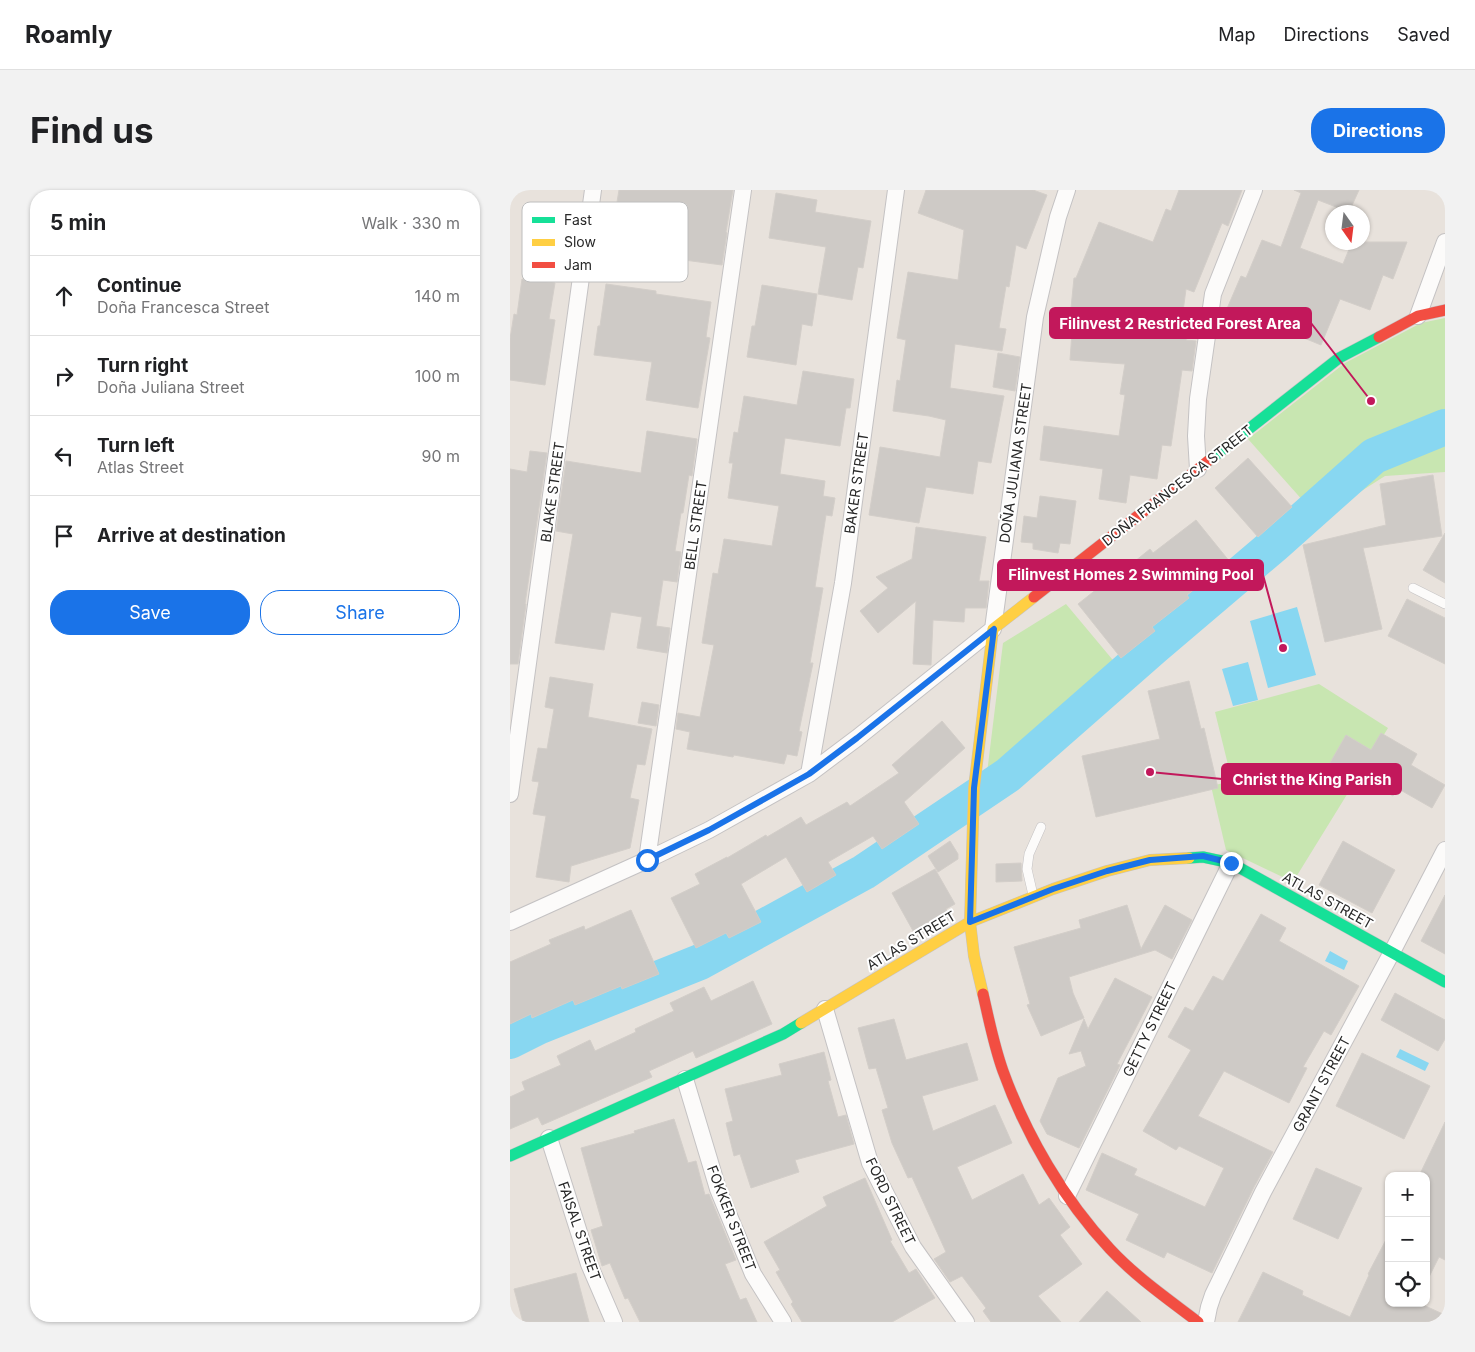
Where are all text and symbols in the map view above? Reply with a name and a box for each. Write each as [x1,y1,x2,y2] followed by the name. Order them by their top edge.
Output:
[25,20,112,49] text: Roamly
[1218,24,1256,45] text: Map
[1284,24,1369,45] text: Directions
[1397,24,1450,45] text: Saved
[1311,108,1445,153] button: Directions
[30,109,154,151] text: Find us
[522,202,688,282] legend
[1325,205,1370,250] north arrow
[50,210,106,235] text: 5 min
[564,211,592,228] text: Fast
[361,213,460,233] text: Walk · 330 m
[564,233,596,250] text: Slow
[564,256,592,273] text: Jam
[97,274,182,297] text: Continue
[50,282,78,310] icon: ahead
[415,286,460,306] text: 140 m
[97,297,269,317] text: Doña Francesca Street
[1050,308,1311,338] callout: Filinvest 2 Restricted Forest Area
[1059,314,1301,333] text: Filinvest 2 Restricted Forest Area
[97,354,188,377] text: Turn right
[50,362,78,390] icon: right
[415,366,460,386] text: 100 m
[97,377,245,397] text: Doña Juliana Street
[995,382,1035,544] street label: DOÑA JULIANA STREET
[1098,421,1256,549] street label: DOÑA FRANCESCA STREET
[840,431,872,535] street label: BAKER STREET
[97,434,175,457] text: Turn left
[537,441,567,543] street label: BLAKE STREET
[50,442,78,470] icon: left
[421,446,460,466] text: 90 m
[97,457,184,477] text: Atlas Street
[680,479,710,571] street label: BELL STREET
[50,522,78,550] icon: arrive
[97,524,286,547] text: Arrive at destination
[998,560,1263,590] callout: Filinvest Homes 2 Swimming Pool
[1008,565,1254,584] text: Filinvest Homes 2 Swimming Pool
[50,590,250,635] button: Save
[260,590,460,635] button: Share
[1222,764,1401,794] callout: Christ the King Parish
[1232,770,1392,789] text: Christ the King Parish
[636,849,659,872] route start
[1220,852,1243,875] route end
[1280,868,1376,932] street label: ATLAS STREET
[863,907,959,973] street label: ATLAS STREET
[1119,979,1179,1079] street label: GETTY STREET
[1289,1033,1353,1135] street label: GRANT STREET
[863,1155,919,1247] street label: FORD STREET
[704,1163,760,1273] street label: FOKKER STREET
[1385,1172,1430,1307] map controls
[1385,1172,1430,1217] button: +
[555,1179,605,1283] street label: FAISAL STREET
[1385,1217,1430,1262] button: −
[1385,1262,1430,1307] button: locate

